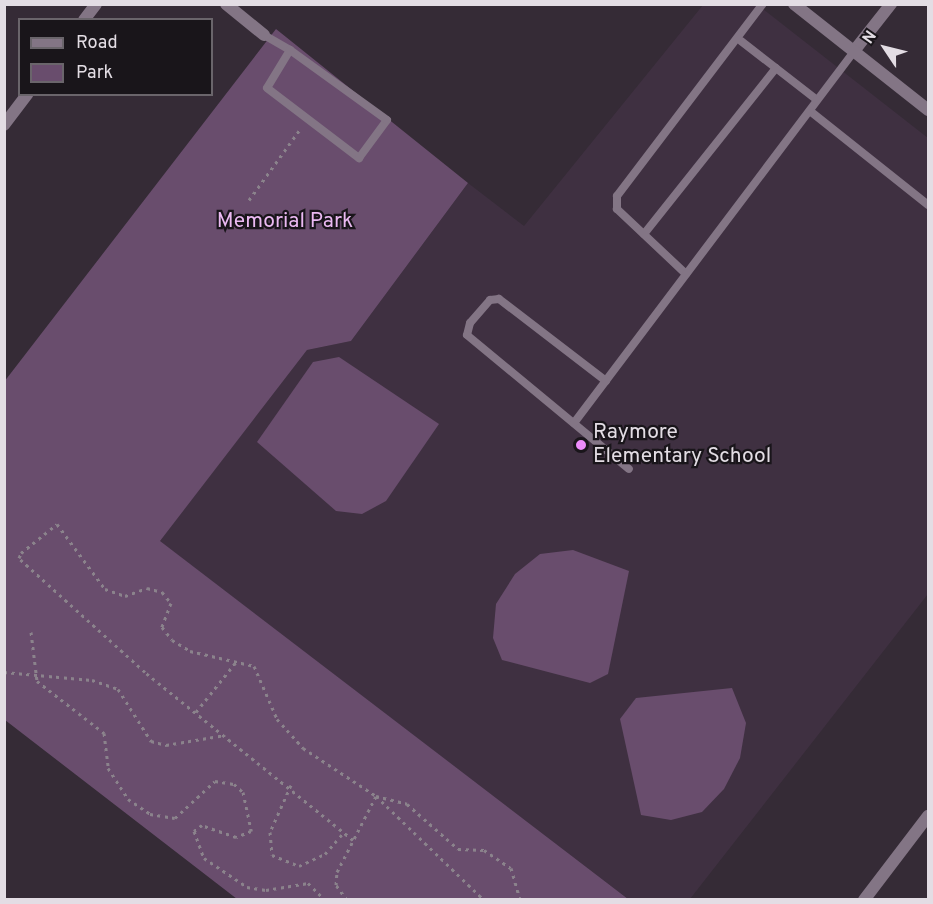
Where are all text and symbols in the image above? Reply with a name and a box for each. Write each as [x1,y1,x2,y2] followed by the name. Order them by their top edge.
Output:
[18,18,213,96] legend
[855,18,915,78] north arrow
[859,27,882,48] text: N
[76,32,118,55] text: Road
[76,62,113,85] text: Park
[217,209,353,235] park label: Memorial Park
[593,420,771,470] place label: Raymore Elementary School
[574,438,588,452] marker: Raymore Elementary School

